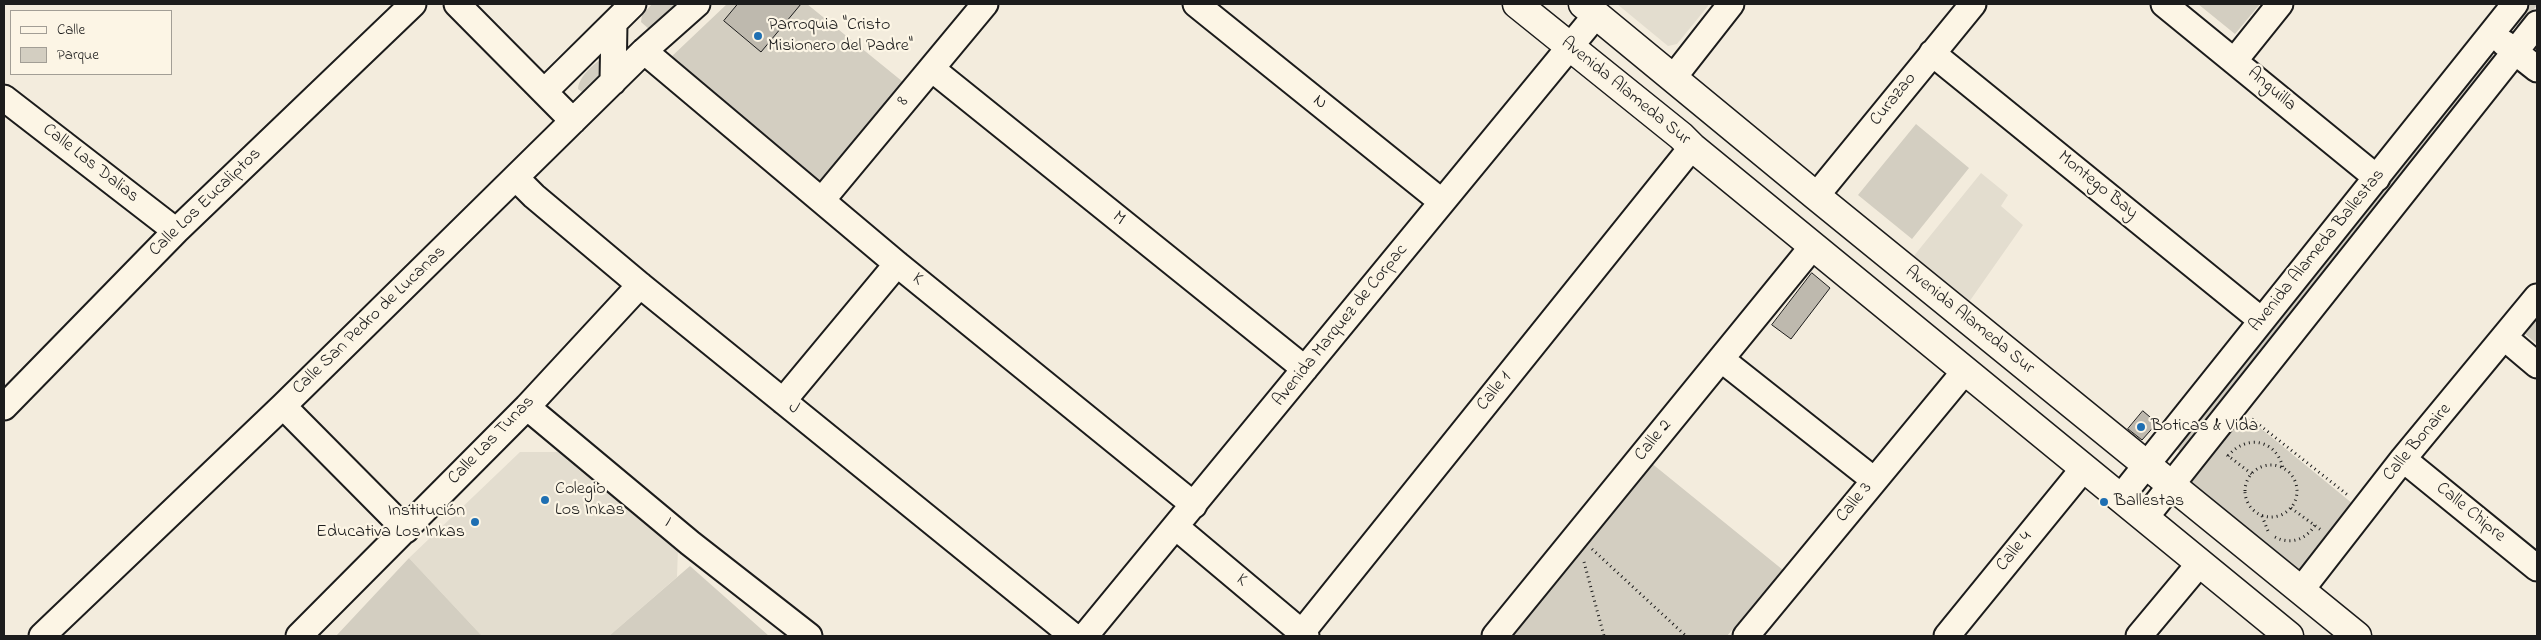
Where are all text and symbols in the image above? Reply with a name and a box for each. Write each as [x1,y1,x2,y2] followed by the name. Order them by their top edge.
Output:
[10,10,172,75] legend
[768,15,913,58] place label: Parroquia "Cristo Misionero del Padre"
[57,19,85,41] text: Calle
[752,30,764,42] marker: Parroquia "Cristo Misionero del Padre"
[1556,33,1694,151] street label: Avenida Alameda Sur
[57,44,99,66] text: Parque
[2242,63,2300,117] street label: Anguilla
[1866,69,1922,131] street label: Curazao
[1307,91,1331,115] street label: N
[894,92,914,112] street label: 8
[38,120,142,208] street label: Calle Las Dalias
[145,144,267,262] street label: Calle Los Eucaliptos
[2052,147,2142,225] street label: Montego Bay
[2246,165,2390,337] street label: Avenida Alameda Ballestas
[1107,207,1129,231] street label: M
[1269,241,1413,411] street label: Avenida Marquez de Corpac
[289,242,451,400] street label: Calle San Pedro de Lucanas
[1900,262,2038,380] street label: Avenida Alameda Sur
[907,269,927,291] street label: K
[1473,368,1517,416] street label: Calle 1
[444,392,540,490] street label: Calle Las Tunas
[783,398,803,420] street label: J
[2379,400,2457,486] street label: Calle Bonaire
[1631,416,1677,466] street label: Calle 2
[2151,416,2258,438] place label: Boticas & Vida
[2135,421,2147,433] marker: Boticas & Vida
[1832,478,1878,528] street label: Calle 3
[2431,478,2509,548] street label: Calle Chipre
[555,479,625,522] place label: Colegio Los Inkas
[2114,491,2184,513] place label: Ballestas
[539,494,551,506] marker: Colegio Los Inkas
[2098,496,2110,508] marker: Ballestas
[316,501,465,544] place label: Institución Educativa Los Inkas
[658,513,676,533] street label: I
[469,516,481,528] marker: Institución Educativa Los Inkas
[1992,527,2038,577] street label: Calle 4
[1231,570,1251,592] street label: K

